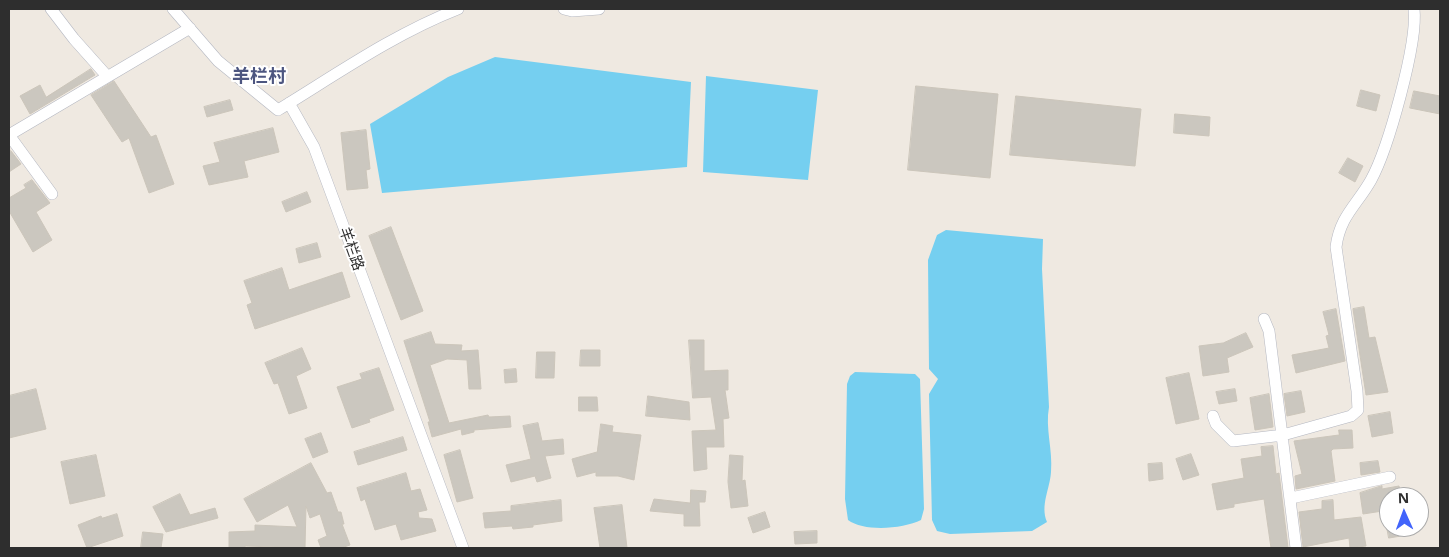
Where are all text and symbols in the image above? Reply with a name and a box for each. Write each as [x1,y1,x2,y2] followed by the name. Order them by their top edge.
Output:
[232,66,286,88] district label: 羊栏村
[335,225,367,273] street label: 羊栏路
[1379,487,1429,537] north arrow
[1397,488,1410,507] text: N

